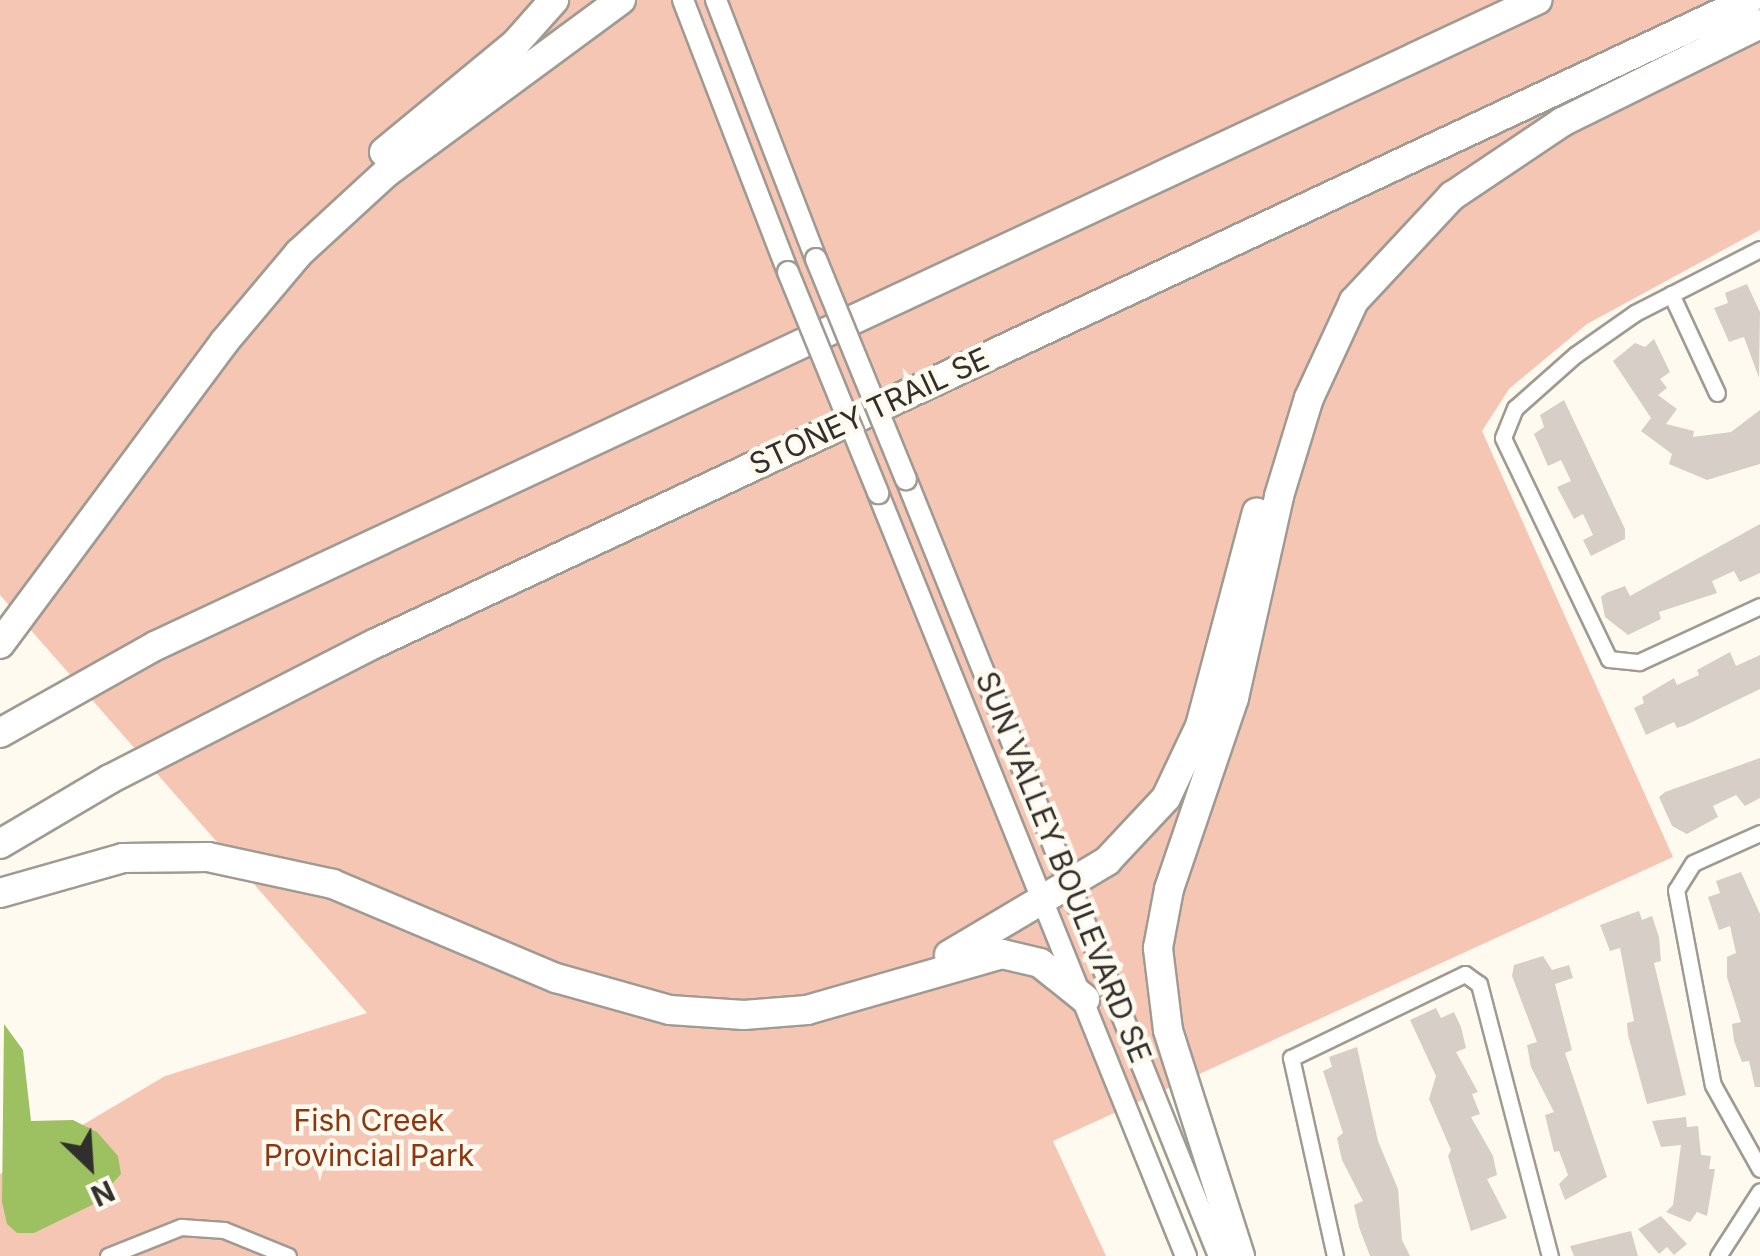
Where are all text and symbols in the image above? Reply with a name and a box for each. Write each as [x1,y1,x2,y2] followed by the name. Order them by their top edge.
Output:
[743,340,995,482] street label: STONEY TRAIL SE
[969,666,1159,1068] street label: SUN VALLEY BOULEVARD SE
[264,1102,474,1172] park label: Fish Creek Provincial Park
[40,1116,140,1216] north arrow
[86,1173,120,1213] text: N

